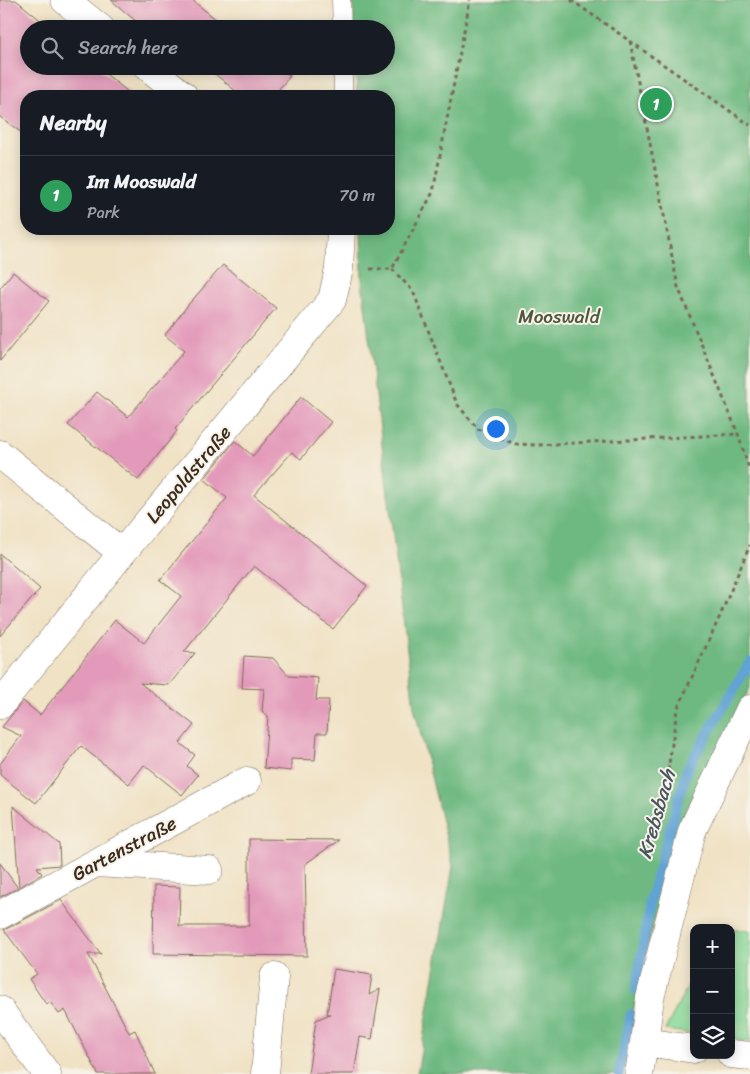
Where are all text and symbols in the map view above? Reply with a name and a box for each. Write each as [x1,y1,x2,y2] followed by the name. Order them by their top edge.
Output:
[20,20,395,75] search box
[78,31,178,64] text: Search here
[38,34,66,62] icon: search
[640,85,672,123] pin: 1
[40,104,106,142] text: Nearby
[87,165,196,198] text: Im Mooswald
[53,181,59,210] text: 1
[339,181,375,210] text: 70 m
[87,198,120,227] text: Park
[518,300,602,333] park label: Mooswald
[483,416,509,442] your location
[137,417,240,531] street label: Leopoldstraße
[627,764,686,863] water label: Krebsbach
[66,807,183,890] street label: Gartenstraße
[690,924,735,1059] map controls
[690,924,735,969] button: +
[690,969,735,1014] button: −
[690,1014,735,1059] button: layers

